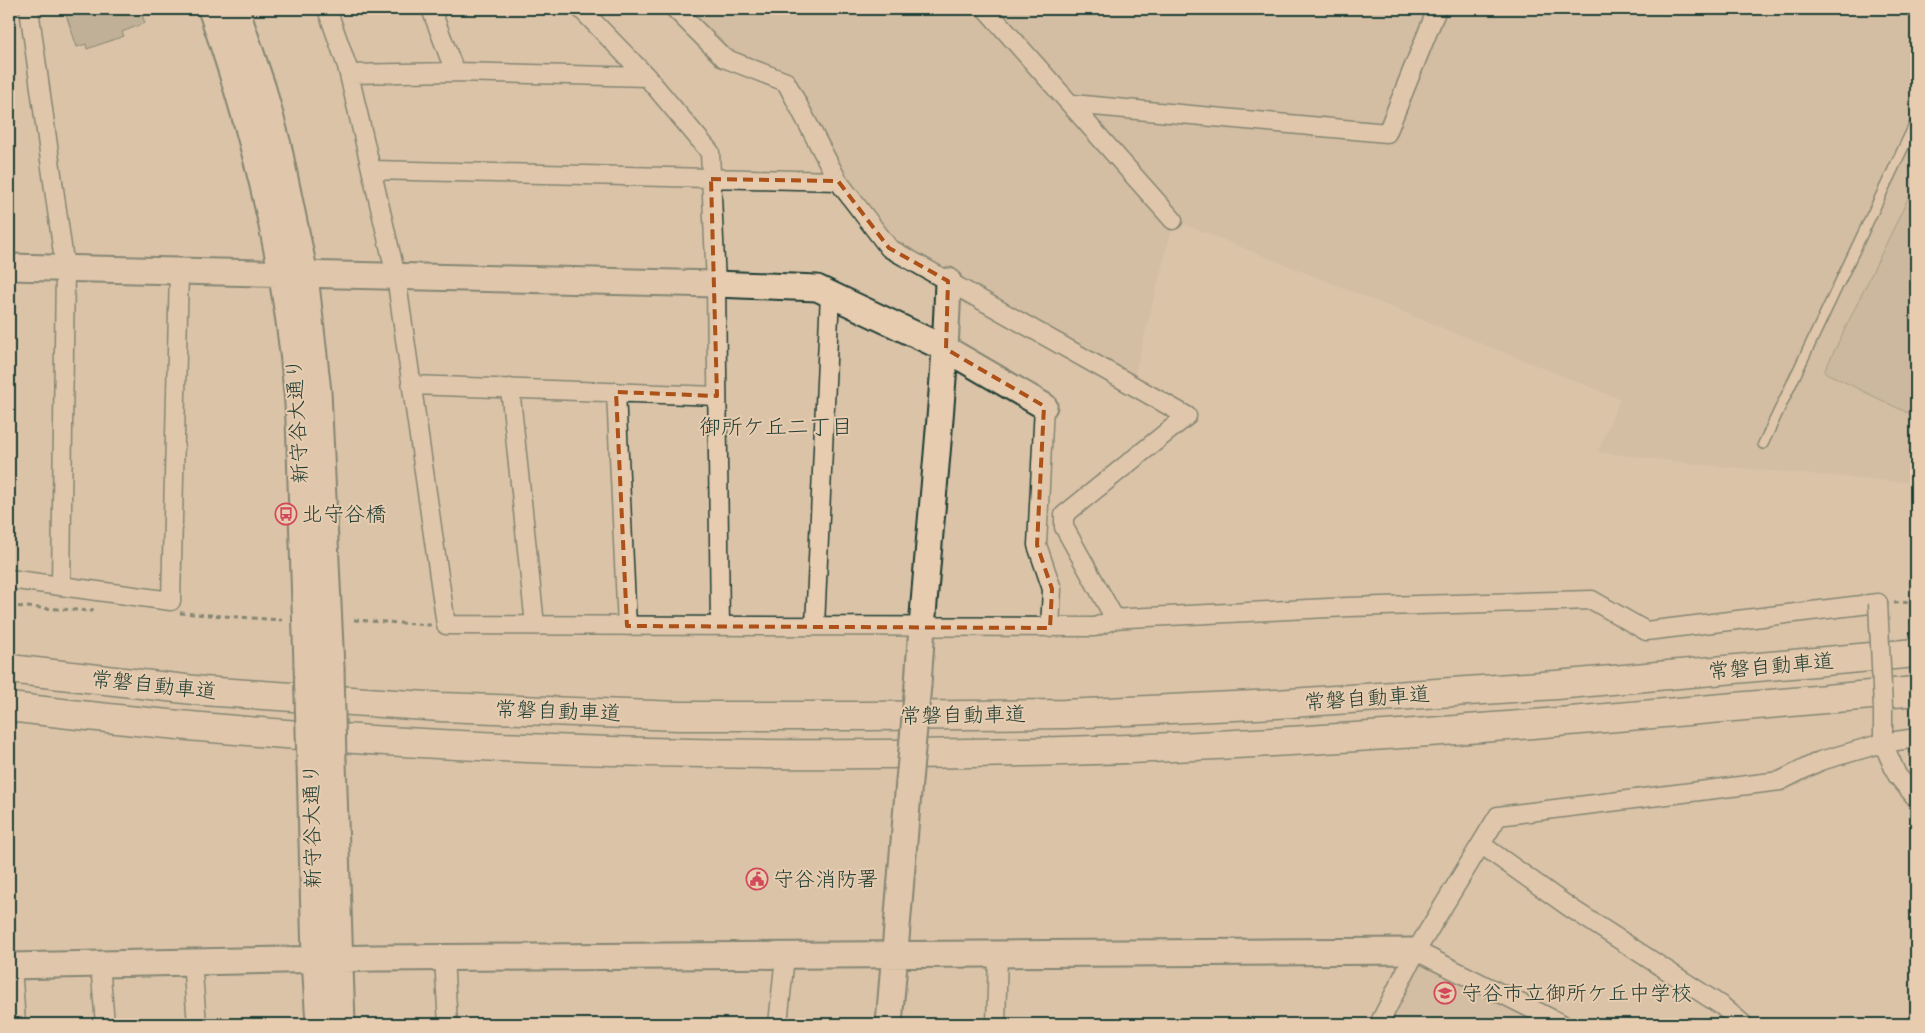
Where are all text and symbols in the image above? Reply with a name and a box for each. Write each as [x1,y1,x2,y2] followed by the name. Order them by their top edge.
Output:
[281,357,313,485] street label: 新守谷大通り
[699,413,853,441] district label: 御所ケ丘二丁目
[302,501,386,527] place label: 北守谷橋
[274,502,298,526] bus stop icon: 北守谷橋
[1707,648,1835,684] street label: 常磐自動車道
[90,665,218,705] street label: 常磐自動車道
[1303,681,1431,715] street label: 常磐自動車道
[495,696,621,726] street label: 常磐自動車道
[900,701,1026,729] street label: 常磐自動車道
[298,763,326,889] street label: 新守谷大通り
[773,866,878,892] place label: 守谷消防署
[745,867,769,891] public building icon: 守谷消防署
[1461,980,1692,1006] place label: 守谷市立御所ケ丘中学校
[1433,981,1457,1005] school or university icon: 守谷市立御所ケ丘中学校

